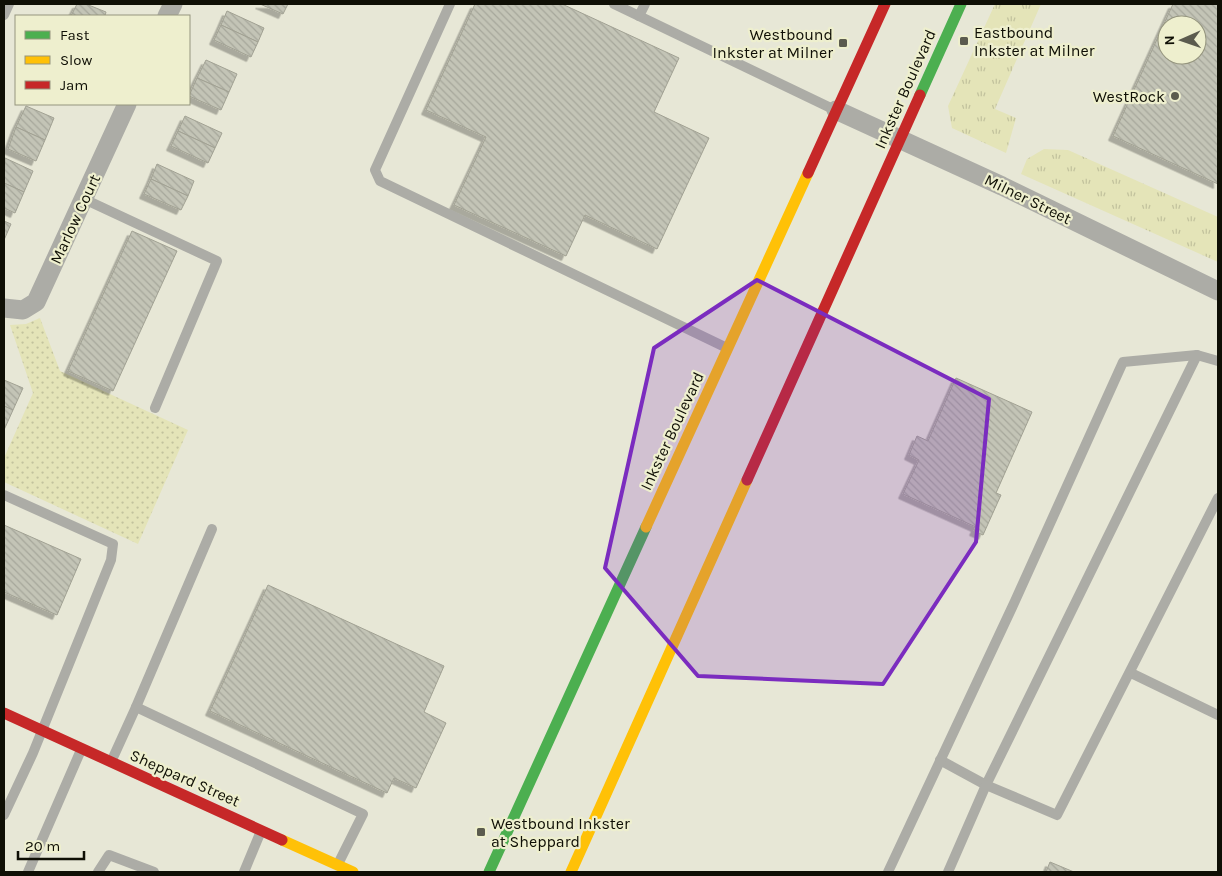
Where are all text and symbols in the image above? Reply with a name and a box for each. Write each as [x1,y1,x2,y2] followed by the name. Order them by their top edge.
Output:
[15,15,190,105] legend
[1157,15,1207,65] north arrow
[974,23,1095,60] place label: Eastbound Inkster at Milner
[713,25,833,62] place label: Westbound Inkster at Milner
[60,26,90,44] text: Fast
[870,26,940,152] street label: Inkster Boulevard
[958,35,970,47] marker: Eastbound Inkster at Milner
[1161,35,1178,46] text: N
[837,37,849,49] marker: Westbound Inkster at Milner
[60,51,92,69] text: Slow
[60,76,88,94] text: Jam
[1093,87,1165,106] place label: WestRock
[1169,90,1181,102] marker: WestRock
[982,170,1074,228] street label: Milner Street
[46,171,104,267] street label: Marlow Court
[636,369,708,493] street label: Inkster Boulevard
[127,745,243,811] street label: Sheppard Street
[491,814,630,851] place label: Westbound Inkster at Sheppard
[475,826,487,838] marker: Westbound Inkster at Sheppard
[18,828,84,860] scale bar
[25,837,60,855] text: 20 m

